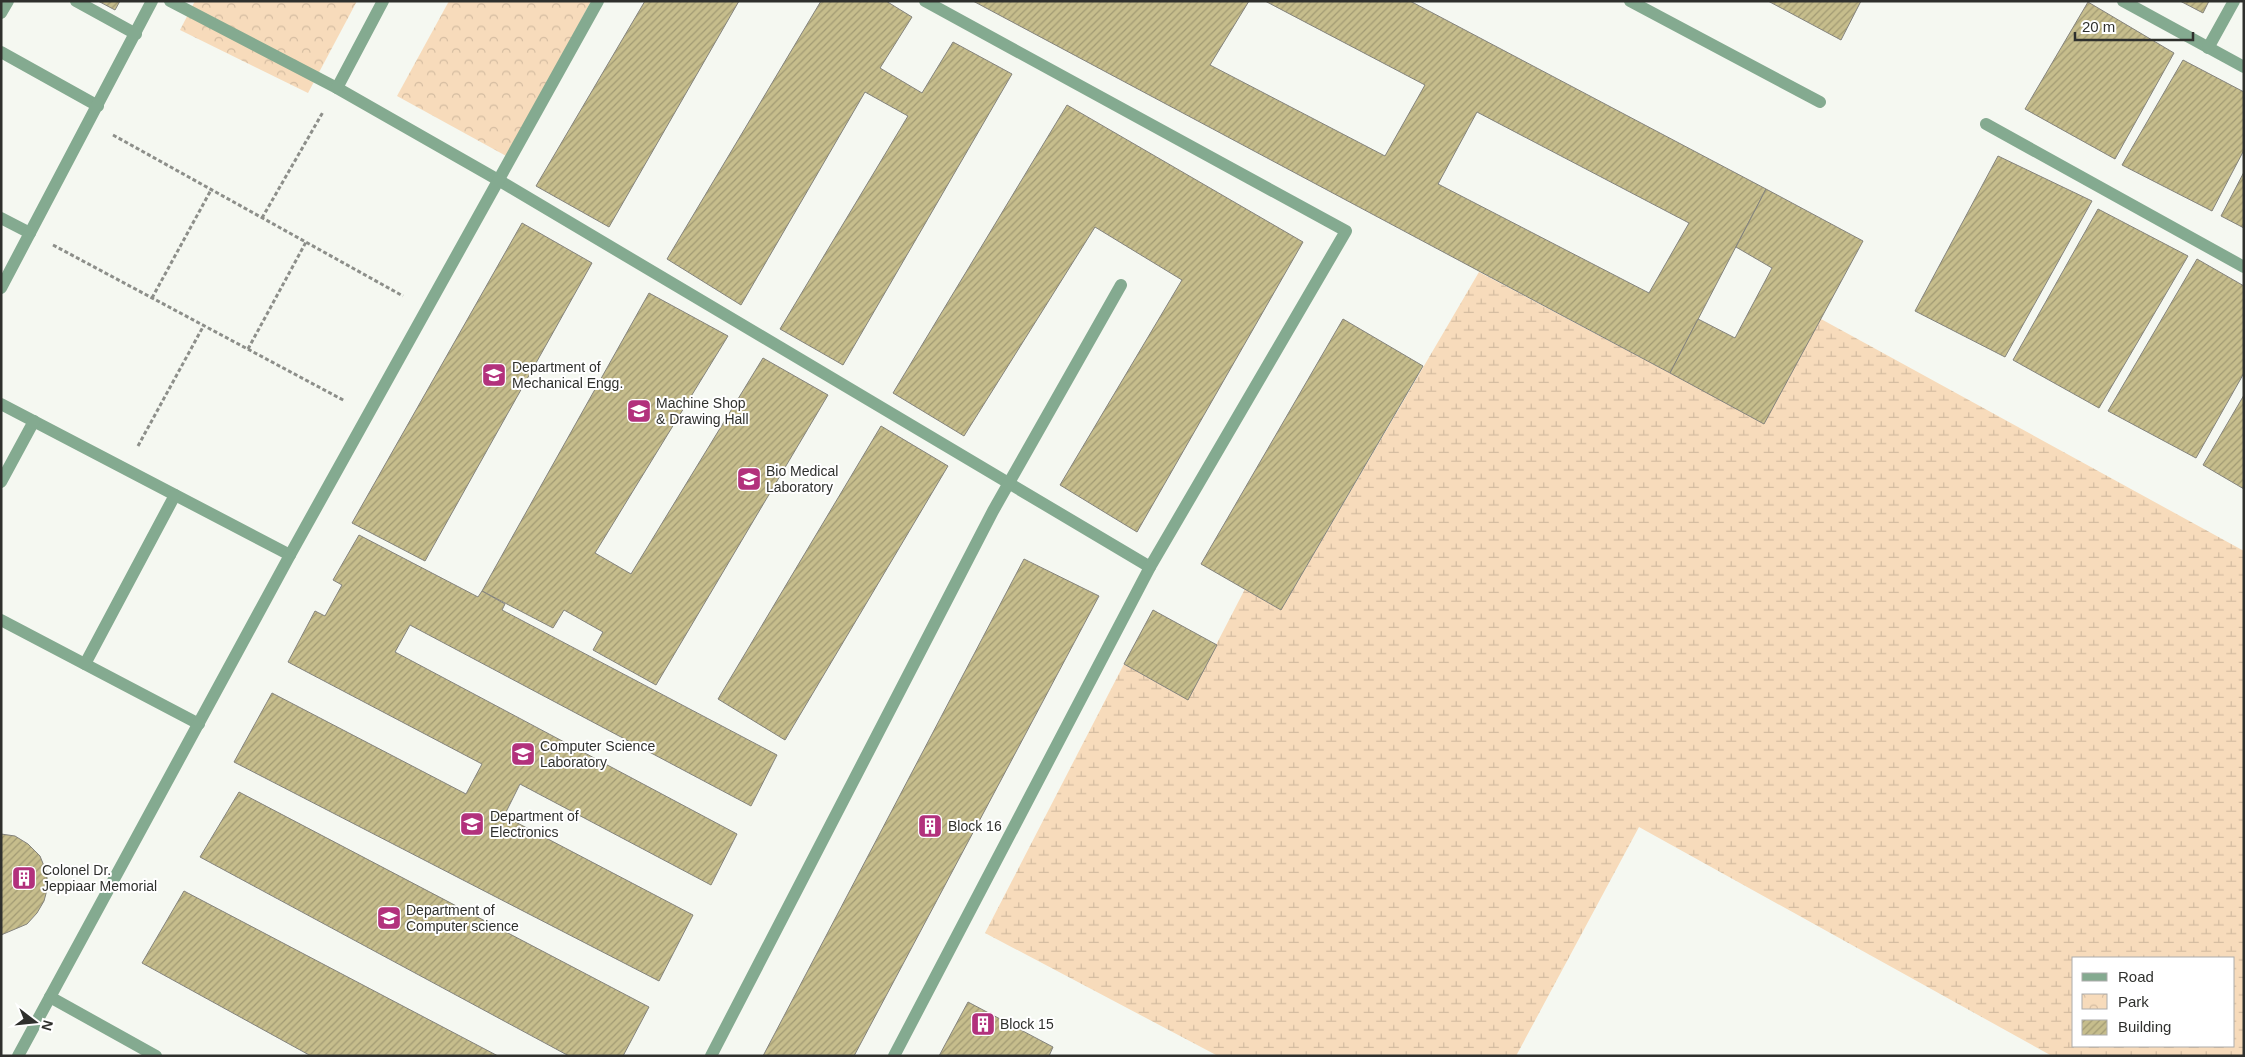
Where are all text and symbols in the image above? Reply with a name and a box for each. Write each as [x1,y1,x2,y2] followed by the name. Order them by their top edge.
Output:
[2075,10,2192,42] scale bar
[2082,18,2115,35] text: 20 m
[512,359,623,391] place label: Department of Mechanical Engg.
[481,362,507,388] school or university icon: Department of Mechanical Engg.
[656,395,749,427] place label: Machine Shop & Drawing Hall
[626,398,652,424] school or university icon: Machine Shop & Drawing Hall
[766,463,838,495] place label: Bio Medical Laboratory
[736,466,762,492] school or university icon: Bio Medical Laboratory
[540,738,655,770] place label: Computer Science Laboratory
[510,741,536,767] school or university icon: Computer Science Laboratory
[490,808,579,840] place label: Department of Electronics
[459,811,485,837] school or university icon: Department of Electronics
[917,813,943,839] building icon: Block 16
[948,818,1002,834] place label: Block 16
[42,862,157,894] place label: Colonel Dr. Jeppiaar Memorial
[11,865,37,891] building icon: Colonel Dr. Jeppiaar Memorial
[406,902,519,934] place label: Department of Computer science
[376,905,402,931] school or university icon: Department of Computer science
[2072,957,2235,1047] legend
[2118,968,2154,985] text: Road
[2118,993,2149,1010] text: Park
[10,997,60,1047] north arrow
[970,1011,996,1037] building icon: Block 15
[1000,1016,1054,1032] place label: Block 15
[2118,1018,2171,1035] text: Building
[38,1019,57,1033] text: N

